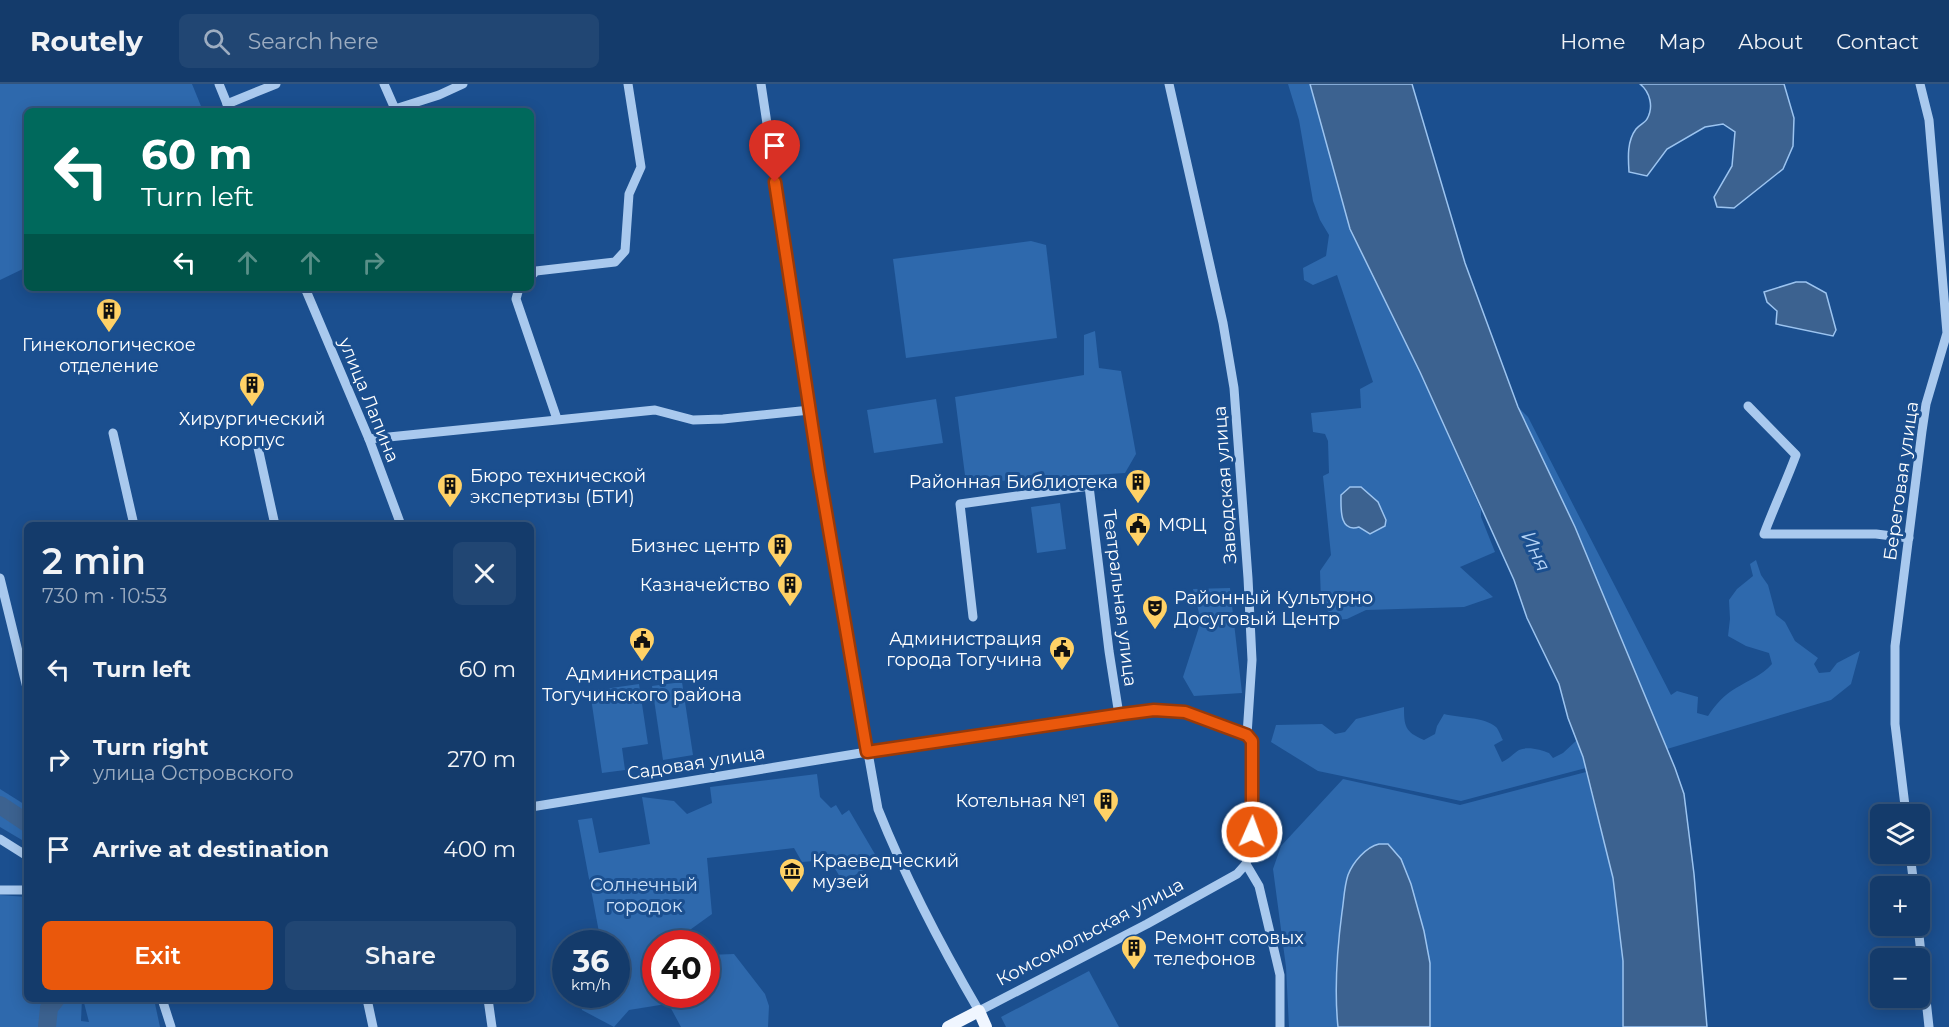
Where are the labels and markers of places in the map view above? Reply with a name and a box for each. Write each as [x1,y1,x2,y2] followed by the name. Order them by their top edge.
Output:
[749,120,800,182] pin
[94,296,124,334] building icon: Гинекологическое отделение
[22,334,196,377] place label: Гинекологическое отделение
[237,370,267,408] building icon: Хирургический корпус
[179,408,325,451] place label: Хирургический корпус
[470,465,646,508] place label: Бюро технической экспертизы (БТИ)
[1123,467,1153,505] building icon: Районная Библиотека
[435,471,465,509] building icon: Бюро технической экспертизы (БТИ)
[909,471,1118,493] place label: Районная Библиотека
[1123,510,1153,548] public building icon: МФЦ
[1158,514,1207,536] place label: МФЦ
[765,531,795,569] building icon: Бизнес центр
[630,535,760,557] place label: Бизнес центр
[775,570,805,608] building icon: Казначейство
[640,574,770,596] place label: Казначейство
[1174,587,1373,630] place label: Районный Культурно Досуговый Центр
[1140,593,1170,631] theatre icon: Районный Культурно Досуговый Центр
[627,625,657,663] public building icon: Администрация Тогучинского района
[886,628,1042,671] place label: Администрация города Тогучина
[1047,634,1077,672] public building icon: Администрация города Тогучина
[542,663,742,706] place label: Администрация Тогучинского района
[1091,786,1121,824] building icon: Котельная №1
[955,790,1086,812] place label: Котельная №1
[812,850,959,893] place label: Краеведческий музей
[777,856,807,894] museum icon: Краеведческий музей
[1154,927,1304,970] place label: Ремонт сотовых телефонов
[1119,933,1149,971] building icon: Ремонт сотовых телефонов

